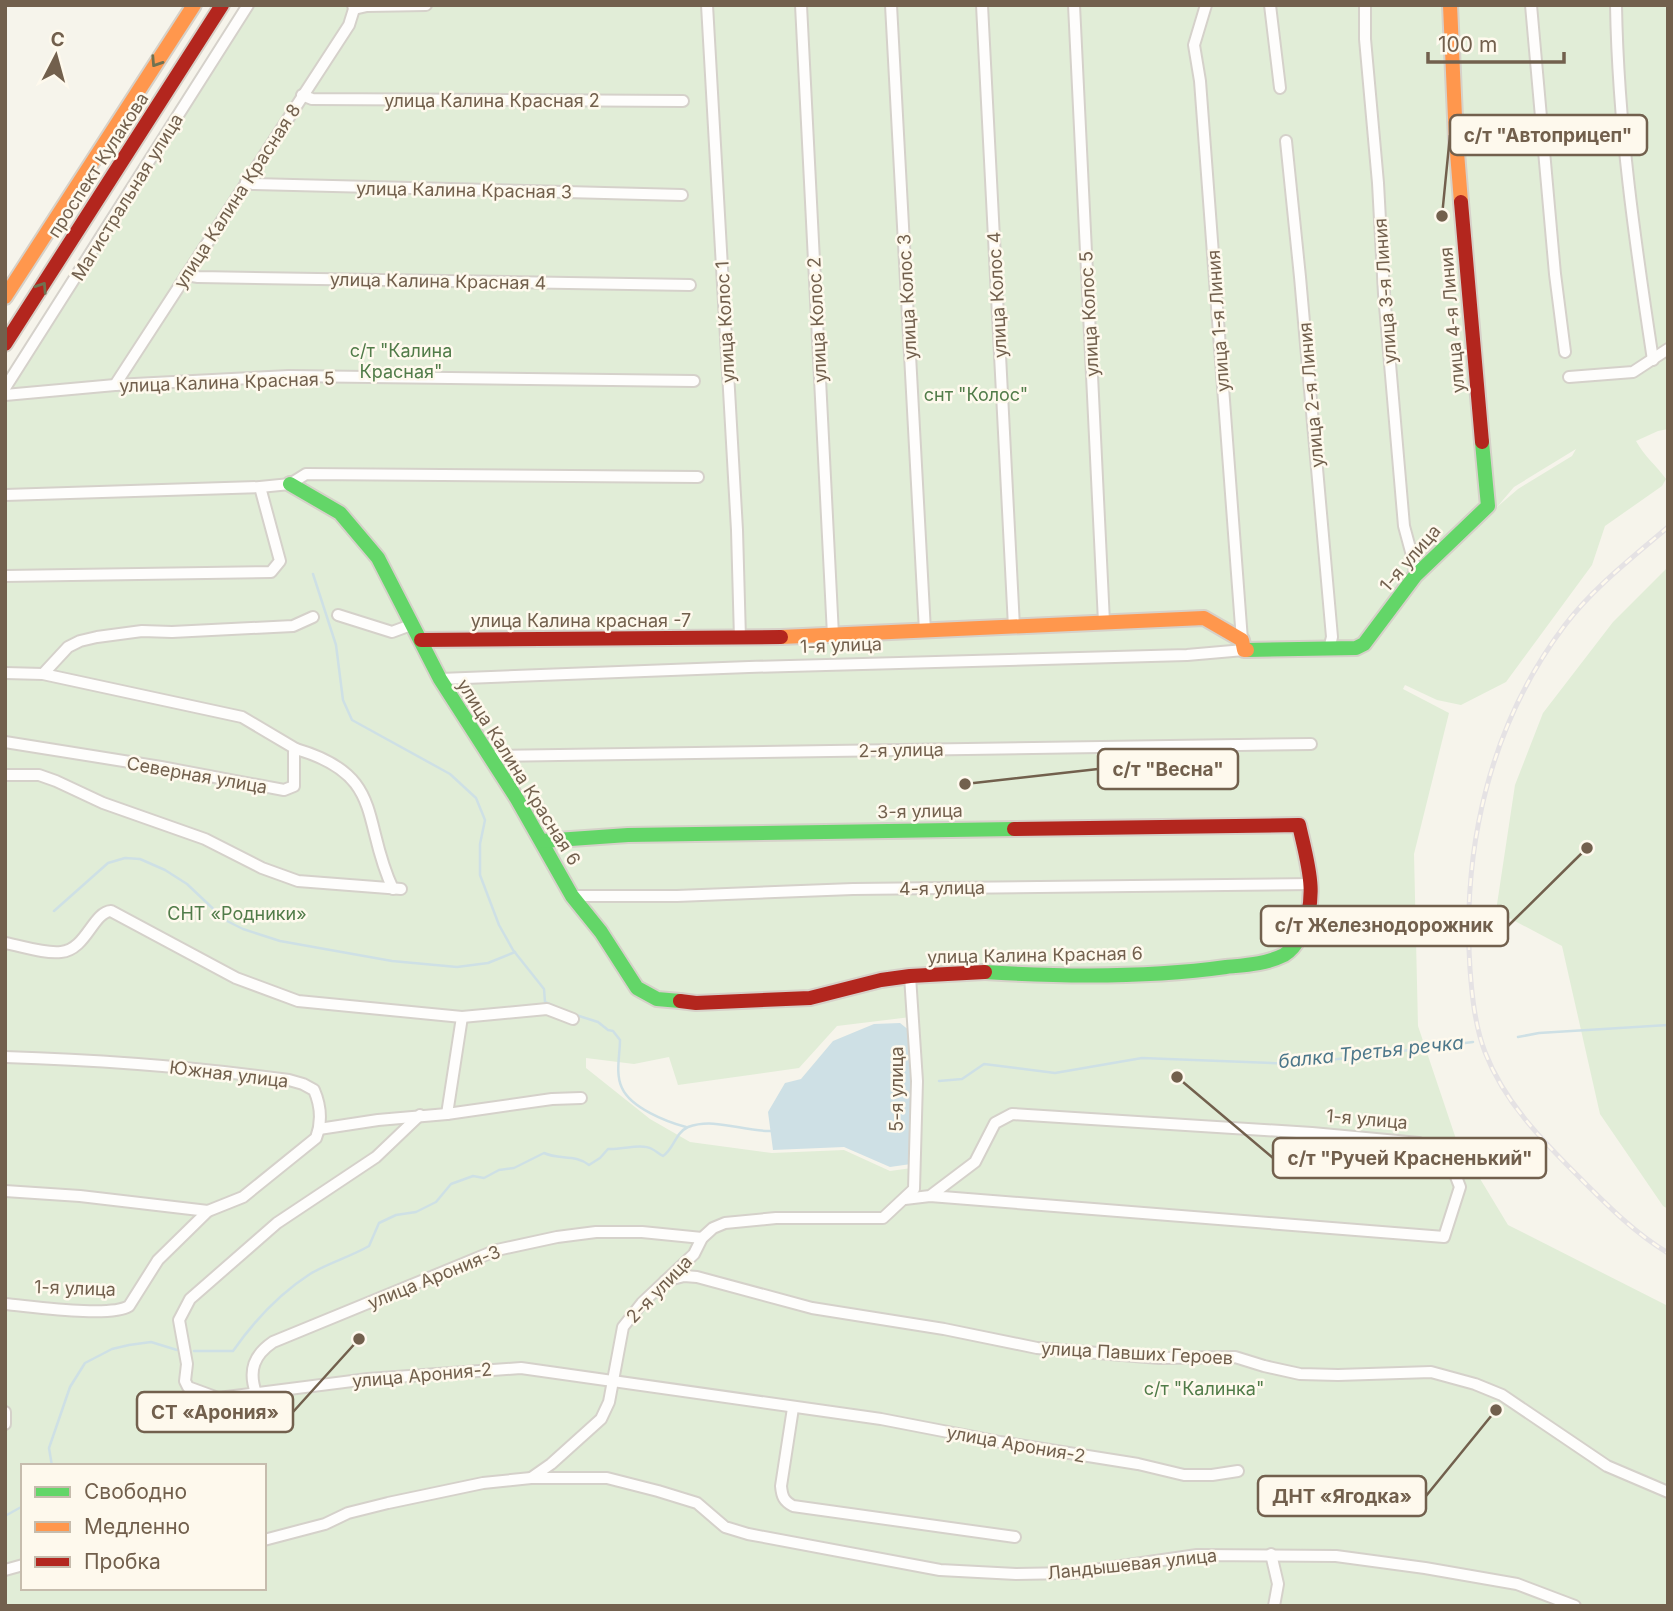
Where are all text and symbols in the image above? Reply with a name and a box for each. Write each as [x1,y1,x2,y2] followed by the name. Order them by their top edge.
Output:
[21,21,91,91] north arrow
[1428,21,1564,65] scale bar
[50,27,66,52] text: С
[1438,32,1497,57] text: 100 m
[152,55,165,68] one-way arrow
[43,89,153,241] street label: проспект Кулакова
[384,90,600,111] street label: улица Калина Красная 2
[169,100,305,292] street label: улица Калина Красная 8
[67,110,187,284] street label: Магистральная улица
[1450,115,1647,155] callout: с/т "Автоприцеп"
[1464,124,1632,147] text: с/т "Автоприцеп"
[356,178,572,202] street label: улица Калина Красная 3
[1369,217,1401,365] street label: улица 3-я Линия
[983,231,1011,359] street label: улица Колос 4
[893,234,921,360] street label: улица Колос 3
[1435,246,1469,394] street label: улица 4-я Линия
[1203,249,1233,393] street label: улица 1-я Линия
[1075,251,1103,377] street label: улица Колос 5
[803,257,831,383] street label: улица Колос 2
[711,260,739,384] street label: улица Колос 1
[330,269,546,293] street label: улица Калина Красная 4
[34,281,47,294] one-way arrow
[1294,321,1328,469] street label: улица 2-я Линия
[350,340,452,382] park label: с/т "Калина Красная"
[119,368,335,396] street label: улица Калина Красная 5
[924,384,1028,405] park label: снт "Колос"
[1375,520,1445,596] street label: 1-я улица
[471,610,691,631] street label: улица Калина красная -7
[800,633,882,657] street label: 1-я улица
[453,675,585,869] street label: улица Калина Красная 6
[858,739,944,761] street label: 2-я улица
[1098,749,1238,789] callout: с/т "Весна"
[125,752,269,798] street label: Северная улица
[1112,758,1224,781] text: с/т "Весна"
[877,800,963,822] street label: 3-я улица
[899,877,985,899] street label: 4-я улица
[167,903,307,924] park label: СНТ «Родники»
[1261,906,1508,946] callout: с/т Железнодорожник
[1275,914,1493,937] text: с/т Железнодорожник
[927,943,1143,967] street label: улица Калина Красная 6
[1277,1031,1465,1073] water label: балка Третья речка
[886,1046,907,1132] street label: 5-я улица
[168,1056,290,1092] street label: Южная улица
[1325,1105,1409,1133] street label: 1-я улица
[1273,1138,1546,1178] callout: с/т "Ручей Красненький"
[1288,1147,1532,1170] text: с/т "Ручей Красненький"
[365,1241,503,1313] street label: улица Арония-3
[622,1251,696,1327] street label: 2-я улица
[34,1276,116,1300] street label: 1-я улица
[1040,1337,1234,1369] street label: улица Павших Героев
[351,1358,493,1392] street label: улица Арония-2
[1144,1378,1264,1399] park label: с/т "Калинка"
[137,1392,293,1432] callout: СТ «Арония»
[151,1401,279,1424] text: СТ «Арония»
[945,1421,1087,1467] street label: улица Арония-2
[21,1464,266,1590] legend
[1258,1476,1426,1516] callout: ДНТ «Ягодка»
[84,1479,187,1504] text: Свободно
[1272,1485,1412,1508] text: ДНТ «Ягодка»
[84,1514,190,1539] text: Медленно
[1046,1545,1218,1583] street label: Ландышевая улица
[84,1549,161,1574] text: Пробка

